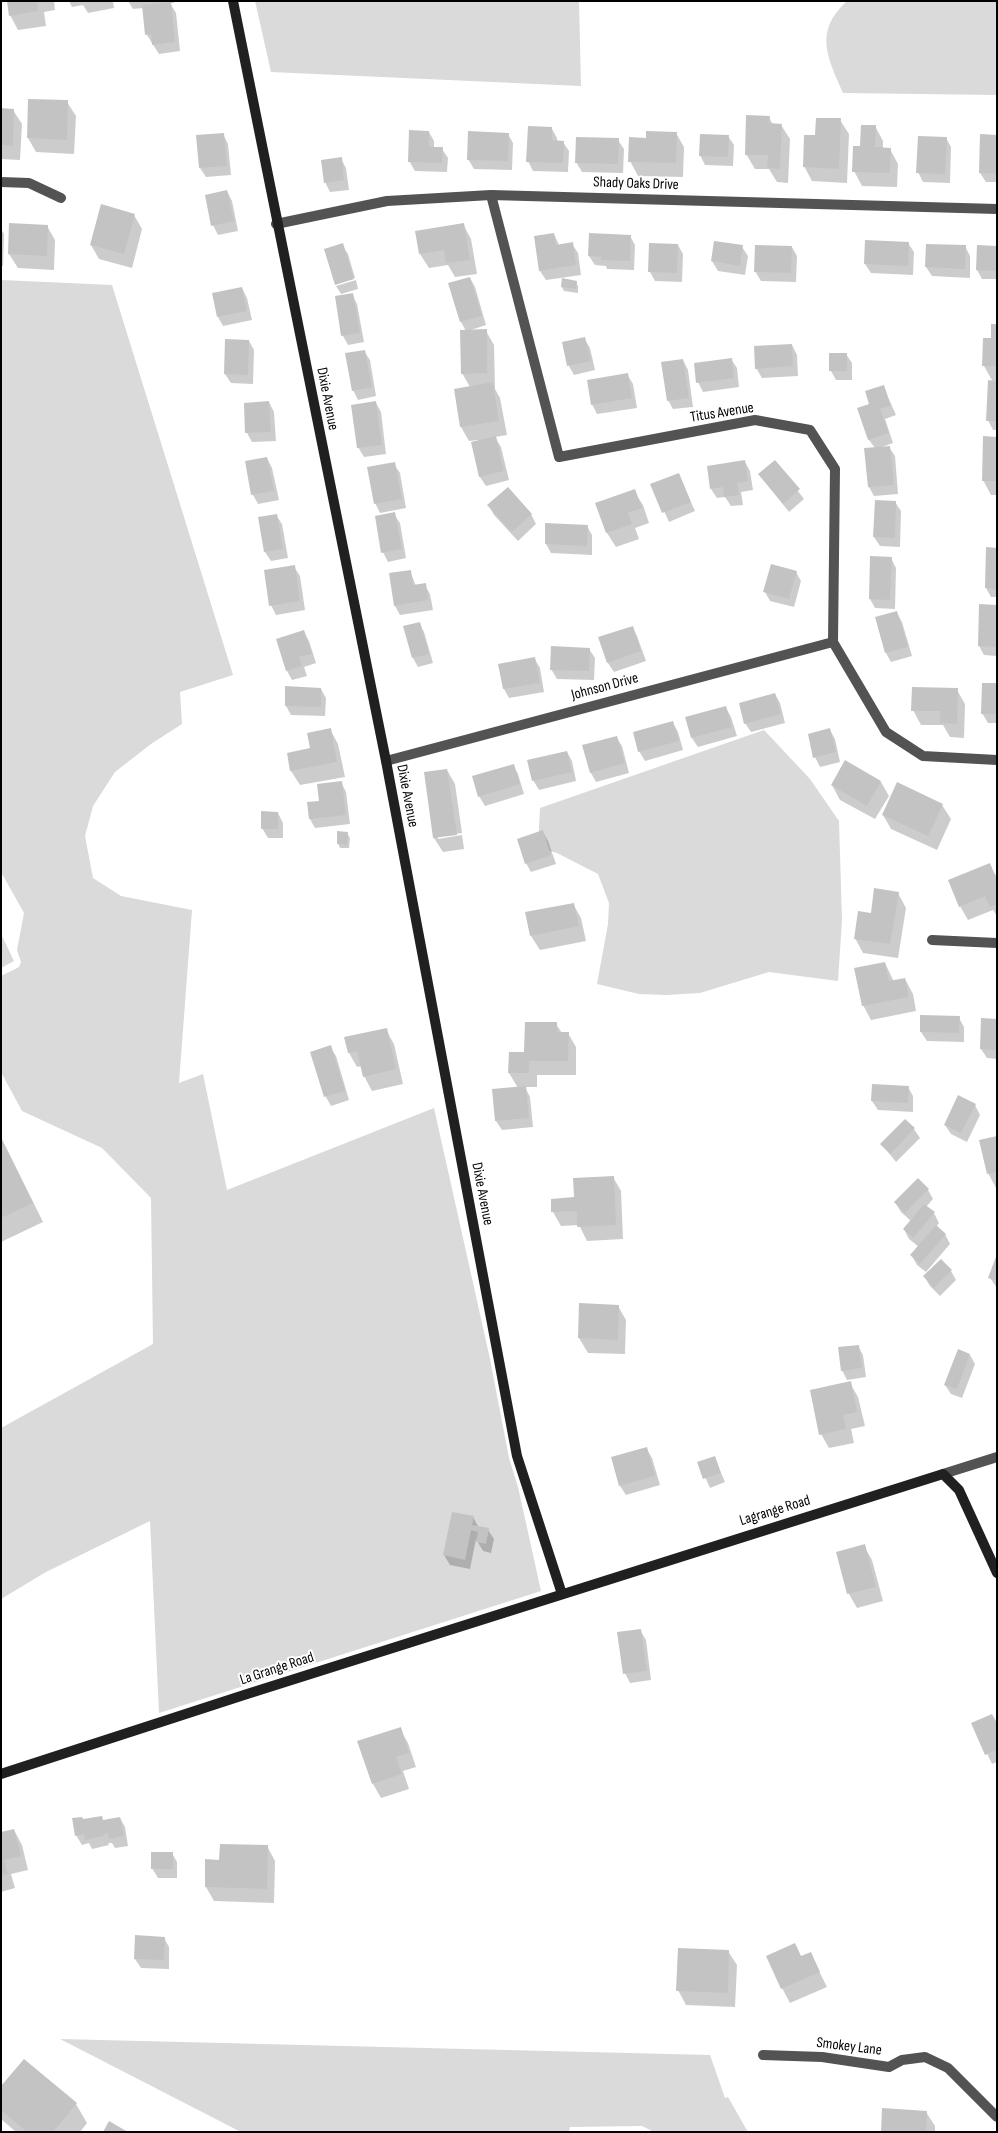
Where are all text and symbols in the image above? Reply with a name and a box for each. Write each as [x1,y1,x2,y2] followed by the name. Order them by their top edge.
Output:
[593,174,679,194] street label: Shady Oaks Drive
[312,366,342,432] street label: Dixie Avenue
[689,399,755,427] street label: Titus Avenue
[569,669,641,705] street label: Johnson Drive
[392,763,422,829] street label: Dixie Avenue
[467,1161,497,1227] street label: Dixie Avenue
[738,1492,812,1530] street label: Lagrange Road
[238,1649,316,1689] street label: La Grange Road
[815,2034,883,2060] street label: Smokey Lane

